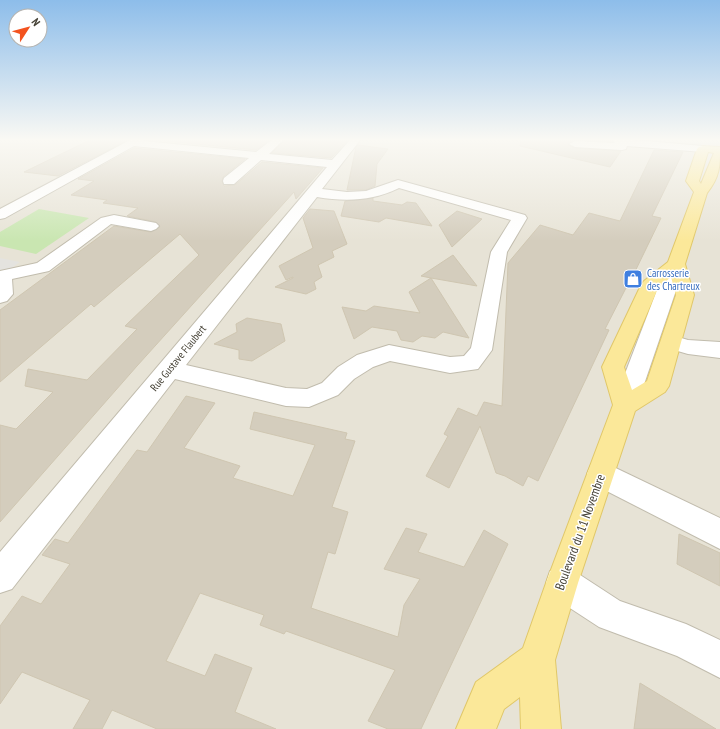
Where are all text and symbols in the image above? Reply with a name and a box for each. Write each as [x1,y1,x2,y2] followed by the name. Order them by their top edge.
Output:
[8,8,48,48] north arrow
[29,16,44,29] text: N
[647,266,700,293] place label: Carrosserie des Chartreux
[622,268,644,290] shop icon: Carrosserie des Chartreux
[147,322,209,394] street label: Rue Gustave Flaubert
[551,472,609,592] street label: Boulevard du 11 Novembre

